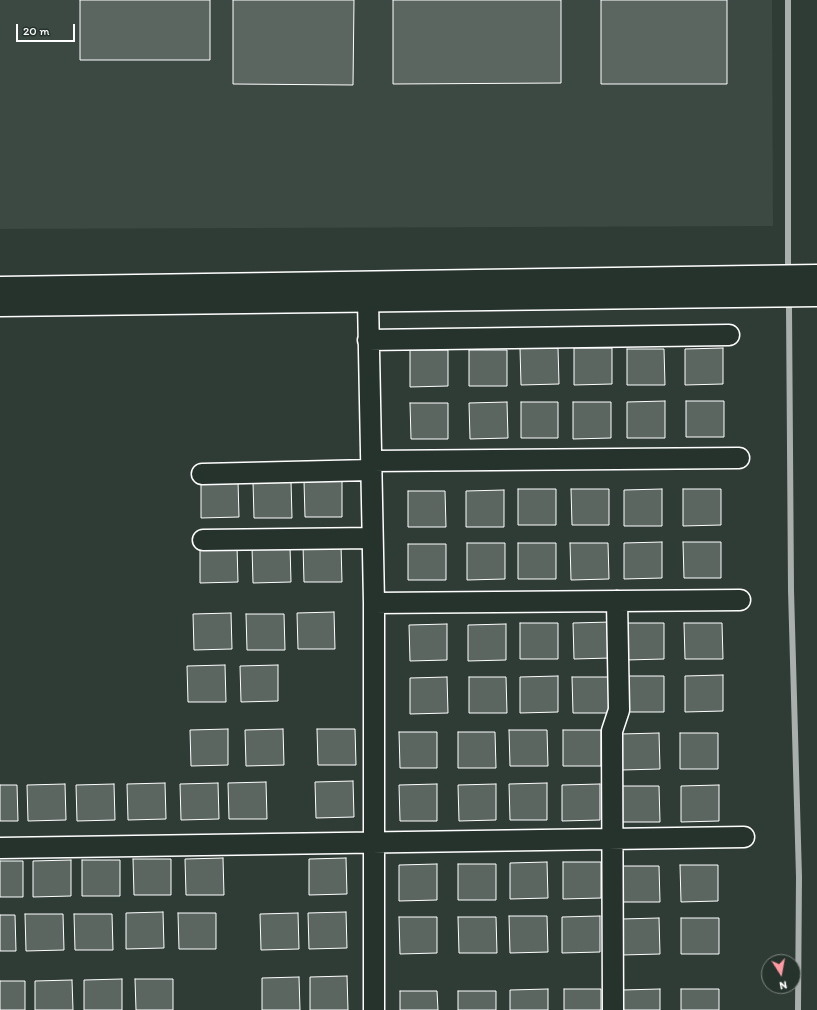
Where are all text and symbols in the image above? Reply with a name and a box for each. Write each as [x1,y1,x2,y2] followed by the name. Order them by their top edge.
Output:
[18,16,77,42] scale bar
[23,24,50,38] text: 20 m
[761,954,801,994] north arrow
[778,978,788,992] text: N

